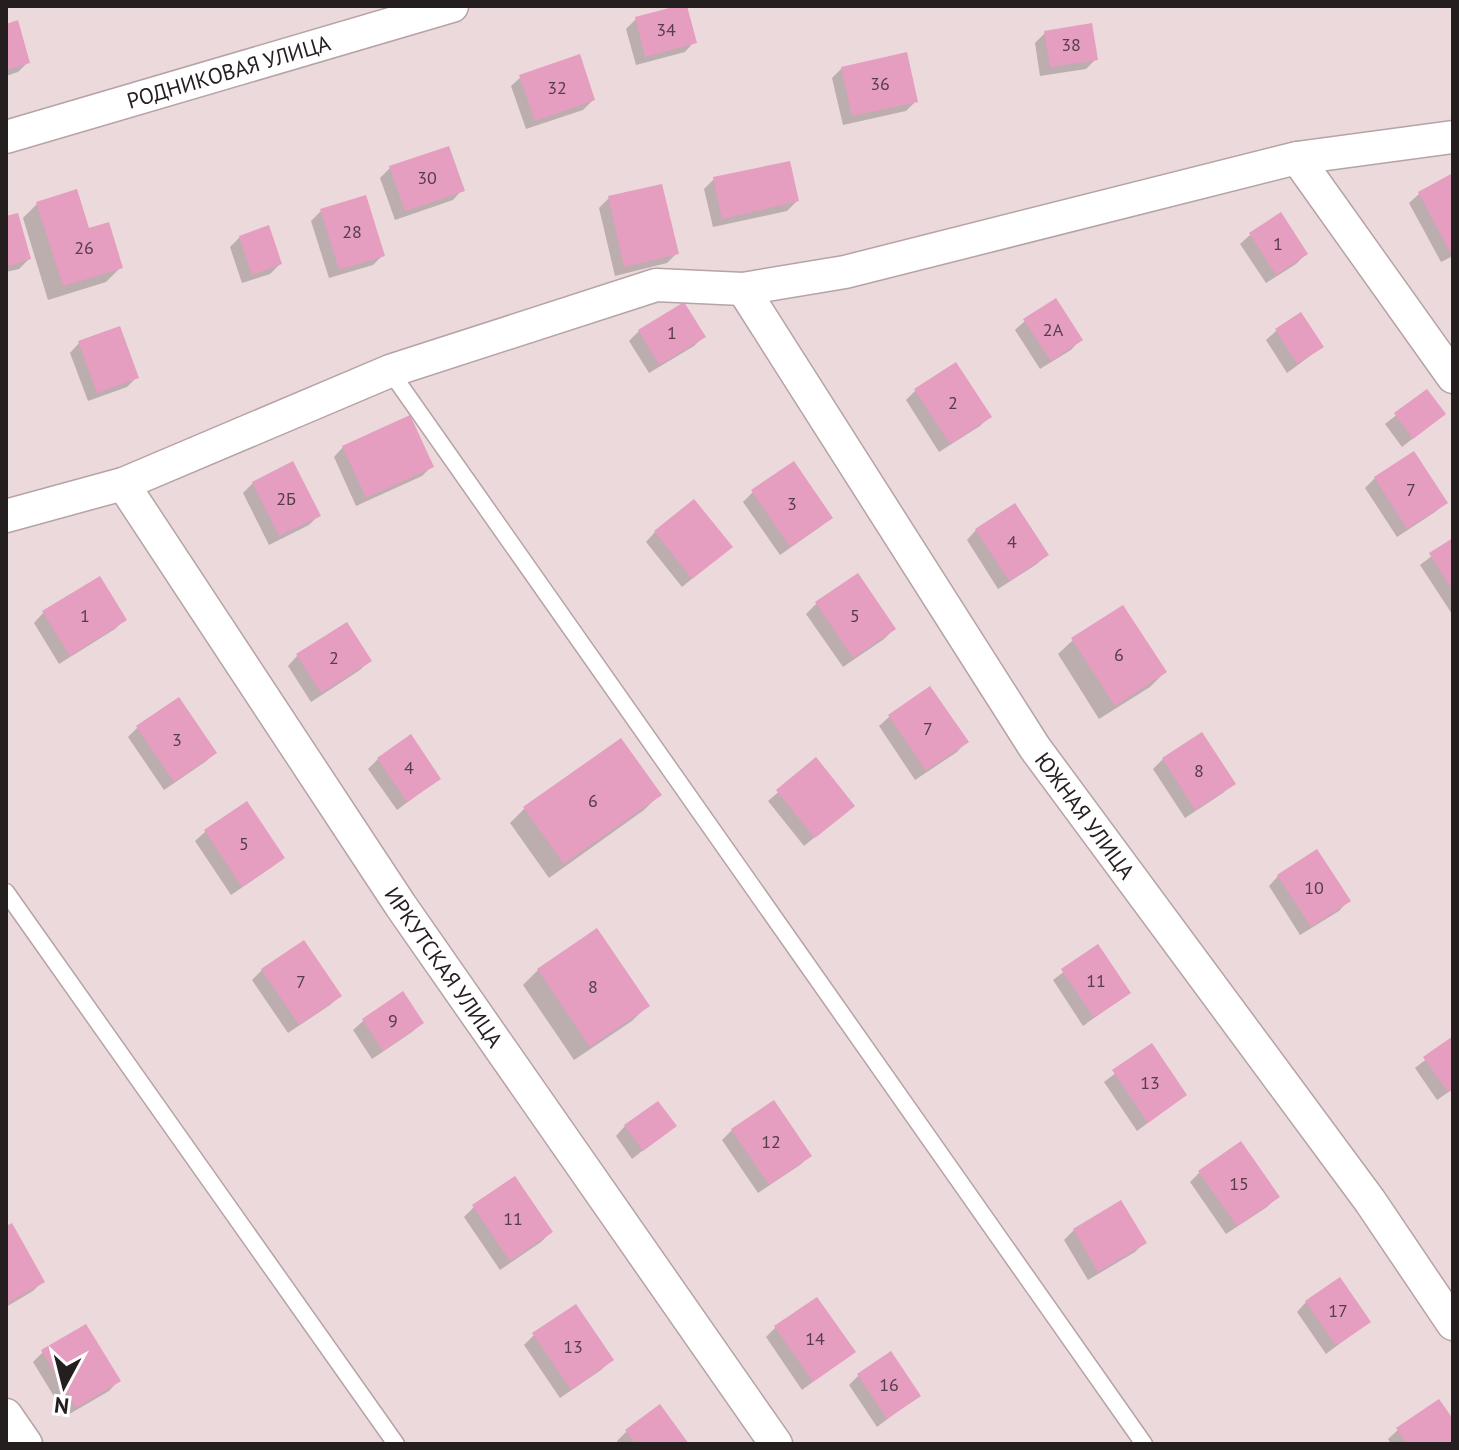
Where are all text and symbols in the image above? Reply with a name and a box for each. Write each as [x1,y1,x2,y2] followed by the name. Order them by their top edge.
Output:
[656,18,676,41] house number: 34
[124,28,334,115] street label: РОДНИКОВАЯ УЛИЦА
[1061,33,1081,56] house number: 38
[870,72,890,95] house number: 36
[547,76,567,99] house number: 32
[417,166,437,189] house number: 30
[342,220,362,243] house number: 28
[1273,232,1283,255] house number: 1
[74,236,94,259] house number: 26
[1043,318,1064,341] house number: 2А
[667,321,677,344] house number: 1
[948,391,958,414] house number: 2
[1406,478,1416,501] house number: 7
[276,487,296,510] house number: 2Б
[787,492,797,515] house number: 3
[1007,530,1017,553] house number: 4
[80,604,90,627] house number: 1
[850,604,860,627] house number: 5
[1114,643,1124,666] house number: 6
[329,646,339,669] house number: 2
[923,717,933,740] house number: 7
[172,728,182,751] house number: 3
[1029,747,1141,885] street label: ЮЖНАЯ УЛИЦА
[404,756,414,779] house number: 4
[1194,759,1204,782] house number: 8
[588,789,598,812] house number: 6
[239,832,249,855] house number: 5
[1304,876,1324,899] house number: 10
[378,882,509,1053] street label: ИРКУТСКАЯ УЛИЦА
[1086,969,1106,992] house number: 11
[296,970,306,993] house number: 7
[588,975,598,998] house number: 8
[388,1009,398,1032] house number: 9
[1140,1071,1160,1094] house number: 13
[761,1130,781,1153] house number: 12
[1229,1172,1249,1195] house number: 15
[503,1207,523,1230] house number: 11
[1328,1299,1348,1322] house number: 17
[805,1327,825,1350] house number: 14
[563,1335,583,1358] house number: 13
[24,1346,104,1426] north arrow
[879,1373,899,1396] house number: 16
[53,1391,70,1421] text: N

